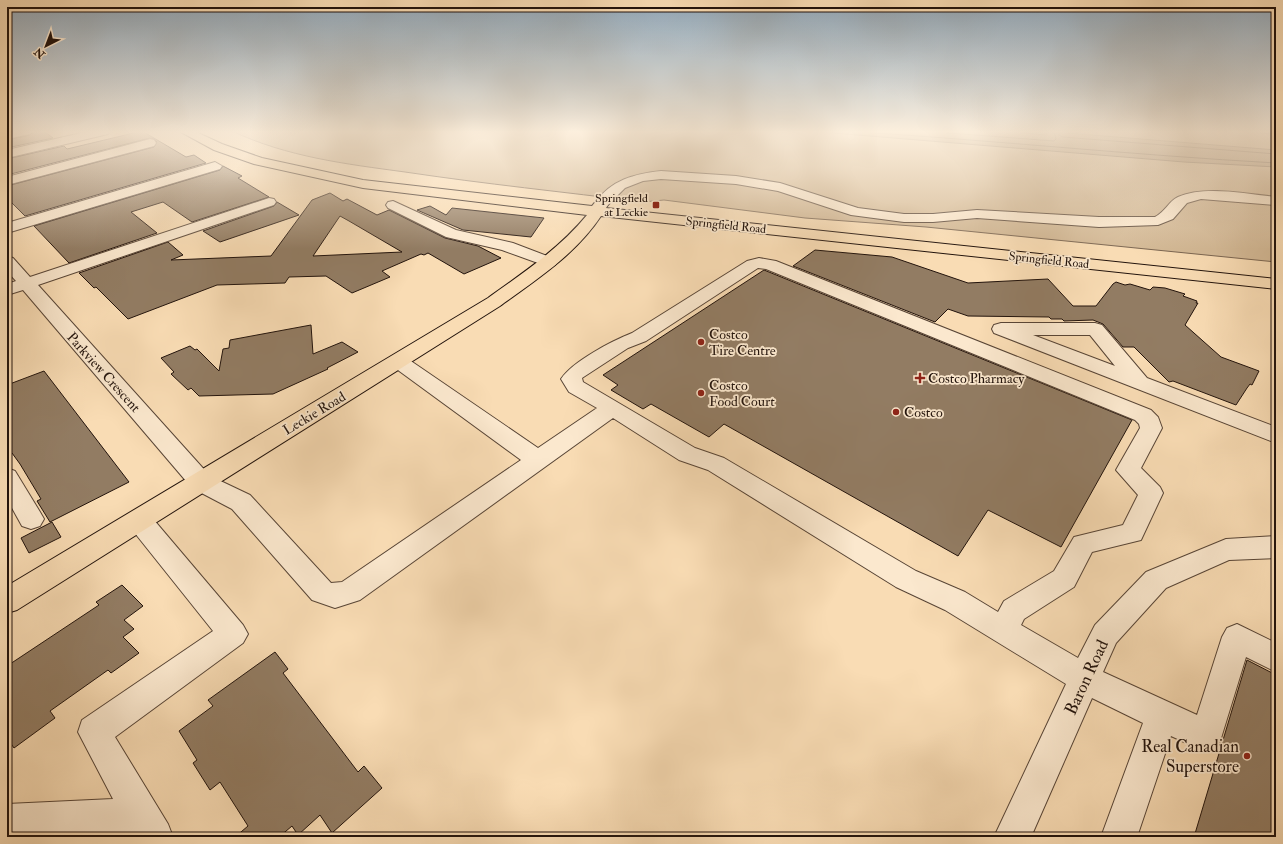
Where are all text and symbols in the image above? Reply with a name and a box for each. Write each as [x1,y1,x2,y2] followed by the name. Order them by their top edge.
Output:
[26,26,66,66] north arrow
[31,44,48,62] text: N
[595,191,648,220] place label: Springfield at Leckie
[651,200,661,210] marker: Springfield at Leckie
[685,214,767,237] street label: Springfield Road
[1008,249,1090,272] street label: Springfield Road
[709,326,776,359] place label: Costco Tire Centre
[63,329,144,416] street label: Parkview Crescent
[696,337,706,347] marker: Costco Tire Centre
[928,370,1025,388] place label: Costco Pharmacy
[915,373,925,383] marker: Costco Pharmacy
[709,377,775,410] place label: Costco Food Court
[280,388,349,439] street label: Leckie Road
[696,388,706,398] marker: Costco Food Court
[904,404,943,421] place label: Costco
[891,407,901,417] marker: Costco
[1060,636,1113,718] street label: Baron Road
[1141,736,1239,778] place label: Real Canadian Superstore
[1242,751,1252,761] marker: Real Canadian Superstore

